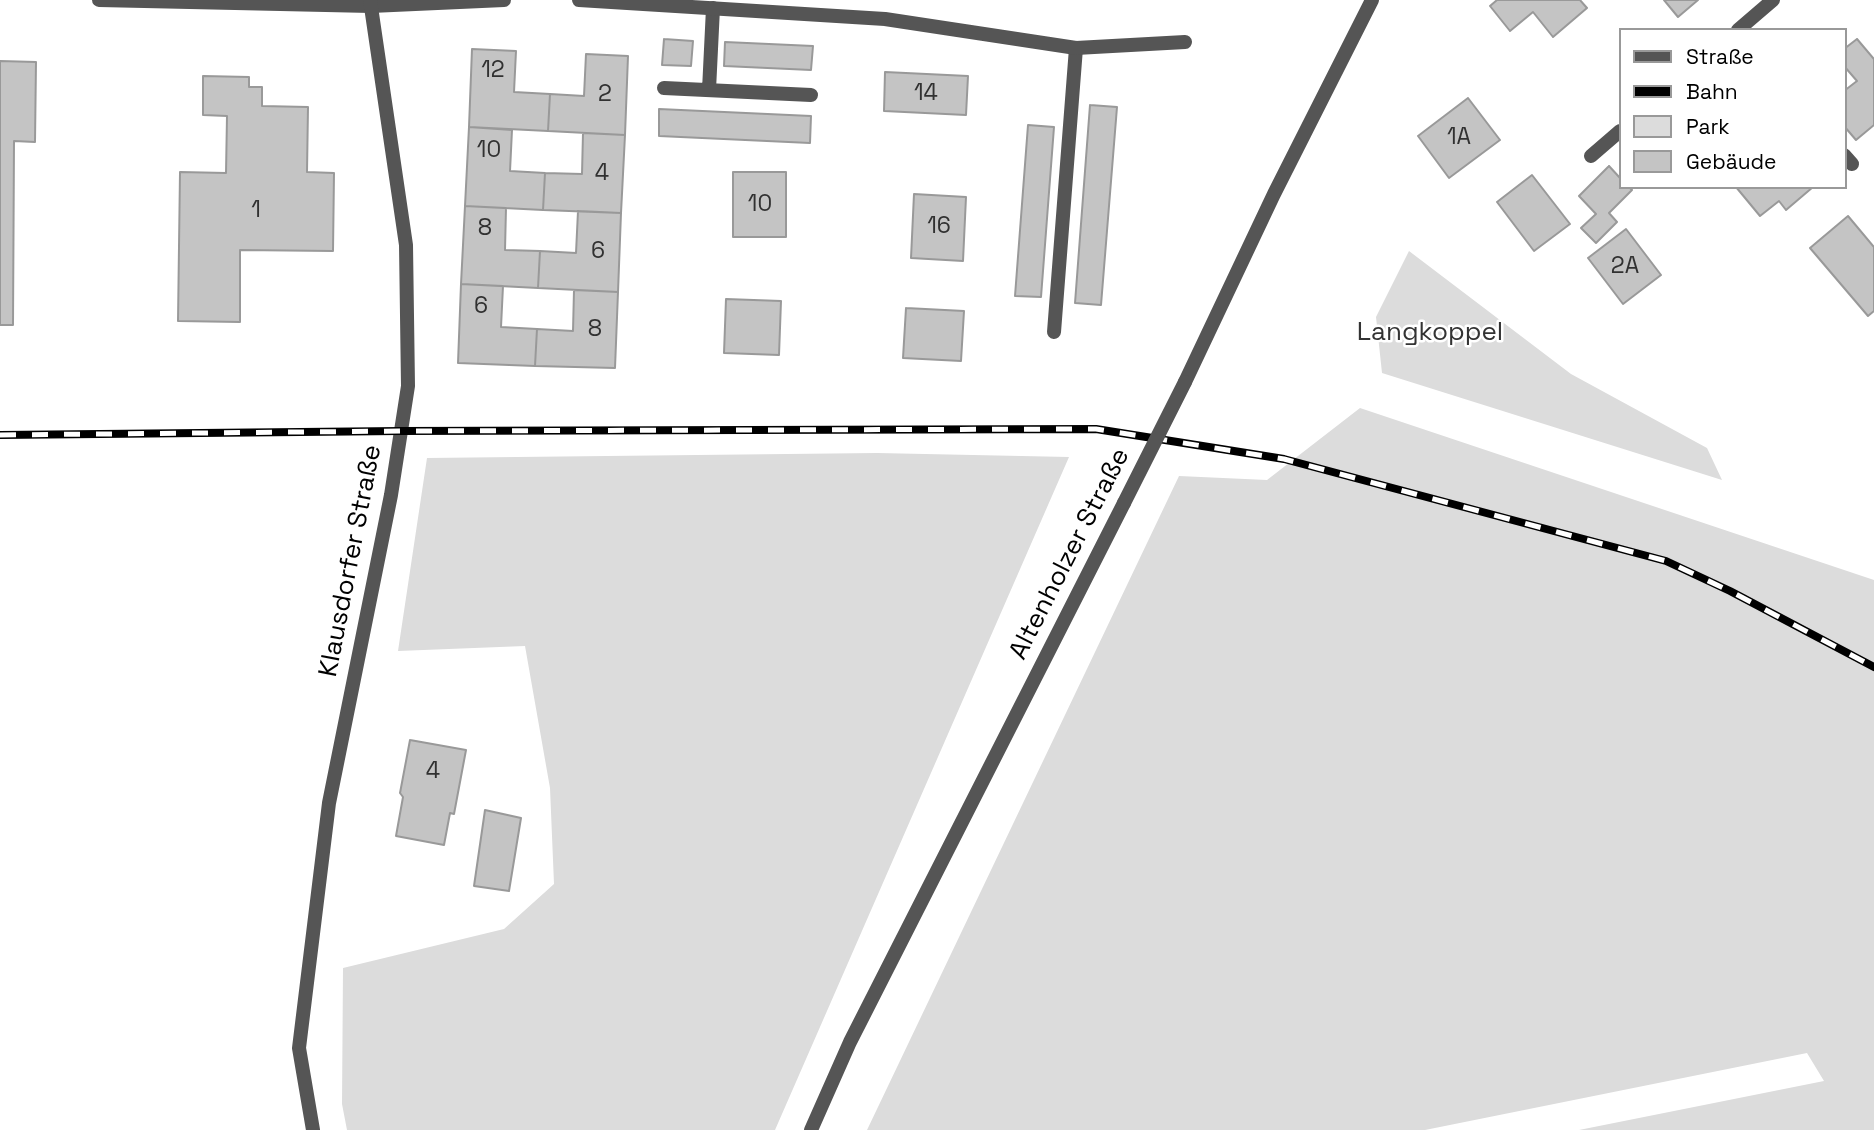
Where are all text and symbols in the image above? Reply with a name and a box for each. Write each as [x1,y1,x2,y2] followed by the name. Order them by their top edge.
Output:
[1618,28,1846,189] legend
[1686,43,1754,70] text: Straße
[481,57,505,85] house number: 12
[1686,78,1738,105] text: Bahn
[914,80,938,108] house number: 14
[598,81,612,109] house number: 2
[1686,113,1730,140] text: Park
[1447,124,1471,152] house number: 1A
[477,137,501,165] house number: 10
[1686,148,1776,175] text: Gebäude
[595,160,609,188] house number: 4
[748,191,772,219] house number: 10
[251,197,261,225] house number: 1
[927,213,951,241] house number: 16
[478,215,492,243] house number: 8
[591,238,605,266] house number: 6
[1611,253,1639,281] house number: 2A
[474,293,488,321] house number: 6
[588,316,602,344] house number: 8
[1357,317,1503,349] park label: Langkoppel
[313,442,389,680] street label: Klausdorfer Straße
[1003,443,1137,665] street label: Altenholzer Straße
[426,758,440,786] house number: 4

